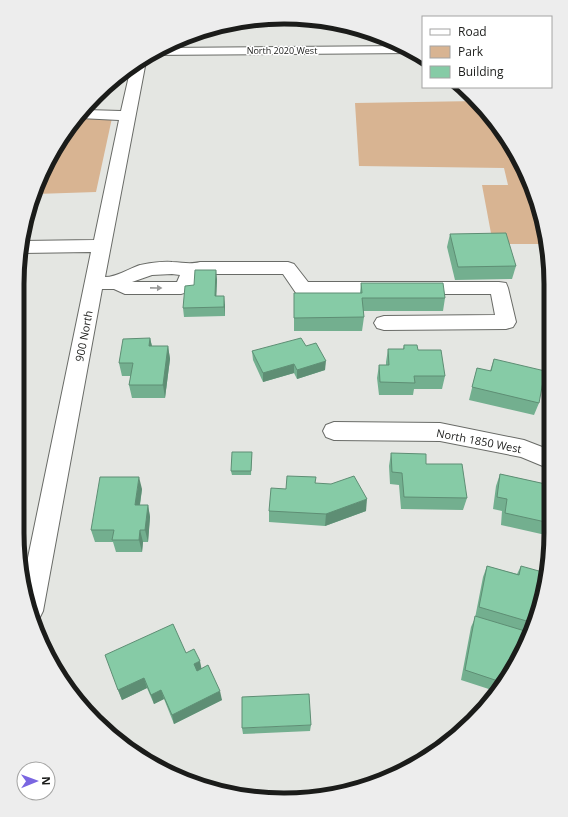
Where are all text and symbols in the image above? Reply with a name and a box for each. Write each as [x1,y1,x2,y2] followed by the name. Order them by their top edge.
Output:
[422,16,552,88] legend
[458,23,487,40] text: Road
[458,43,484,60] text: Park
[247,44,317,57] street label: North 2020 West
[458,63,504,80] text: Building
[150,285,163,291] one-way arrow
[71,309,96,363] street label: 900 North
[435,425,523,456] street label: North 1850 West
[16,761,56,801] north arrow
[39,776,54,785] text: N

